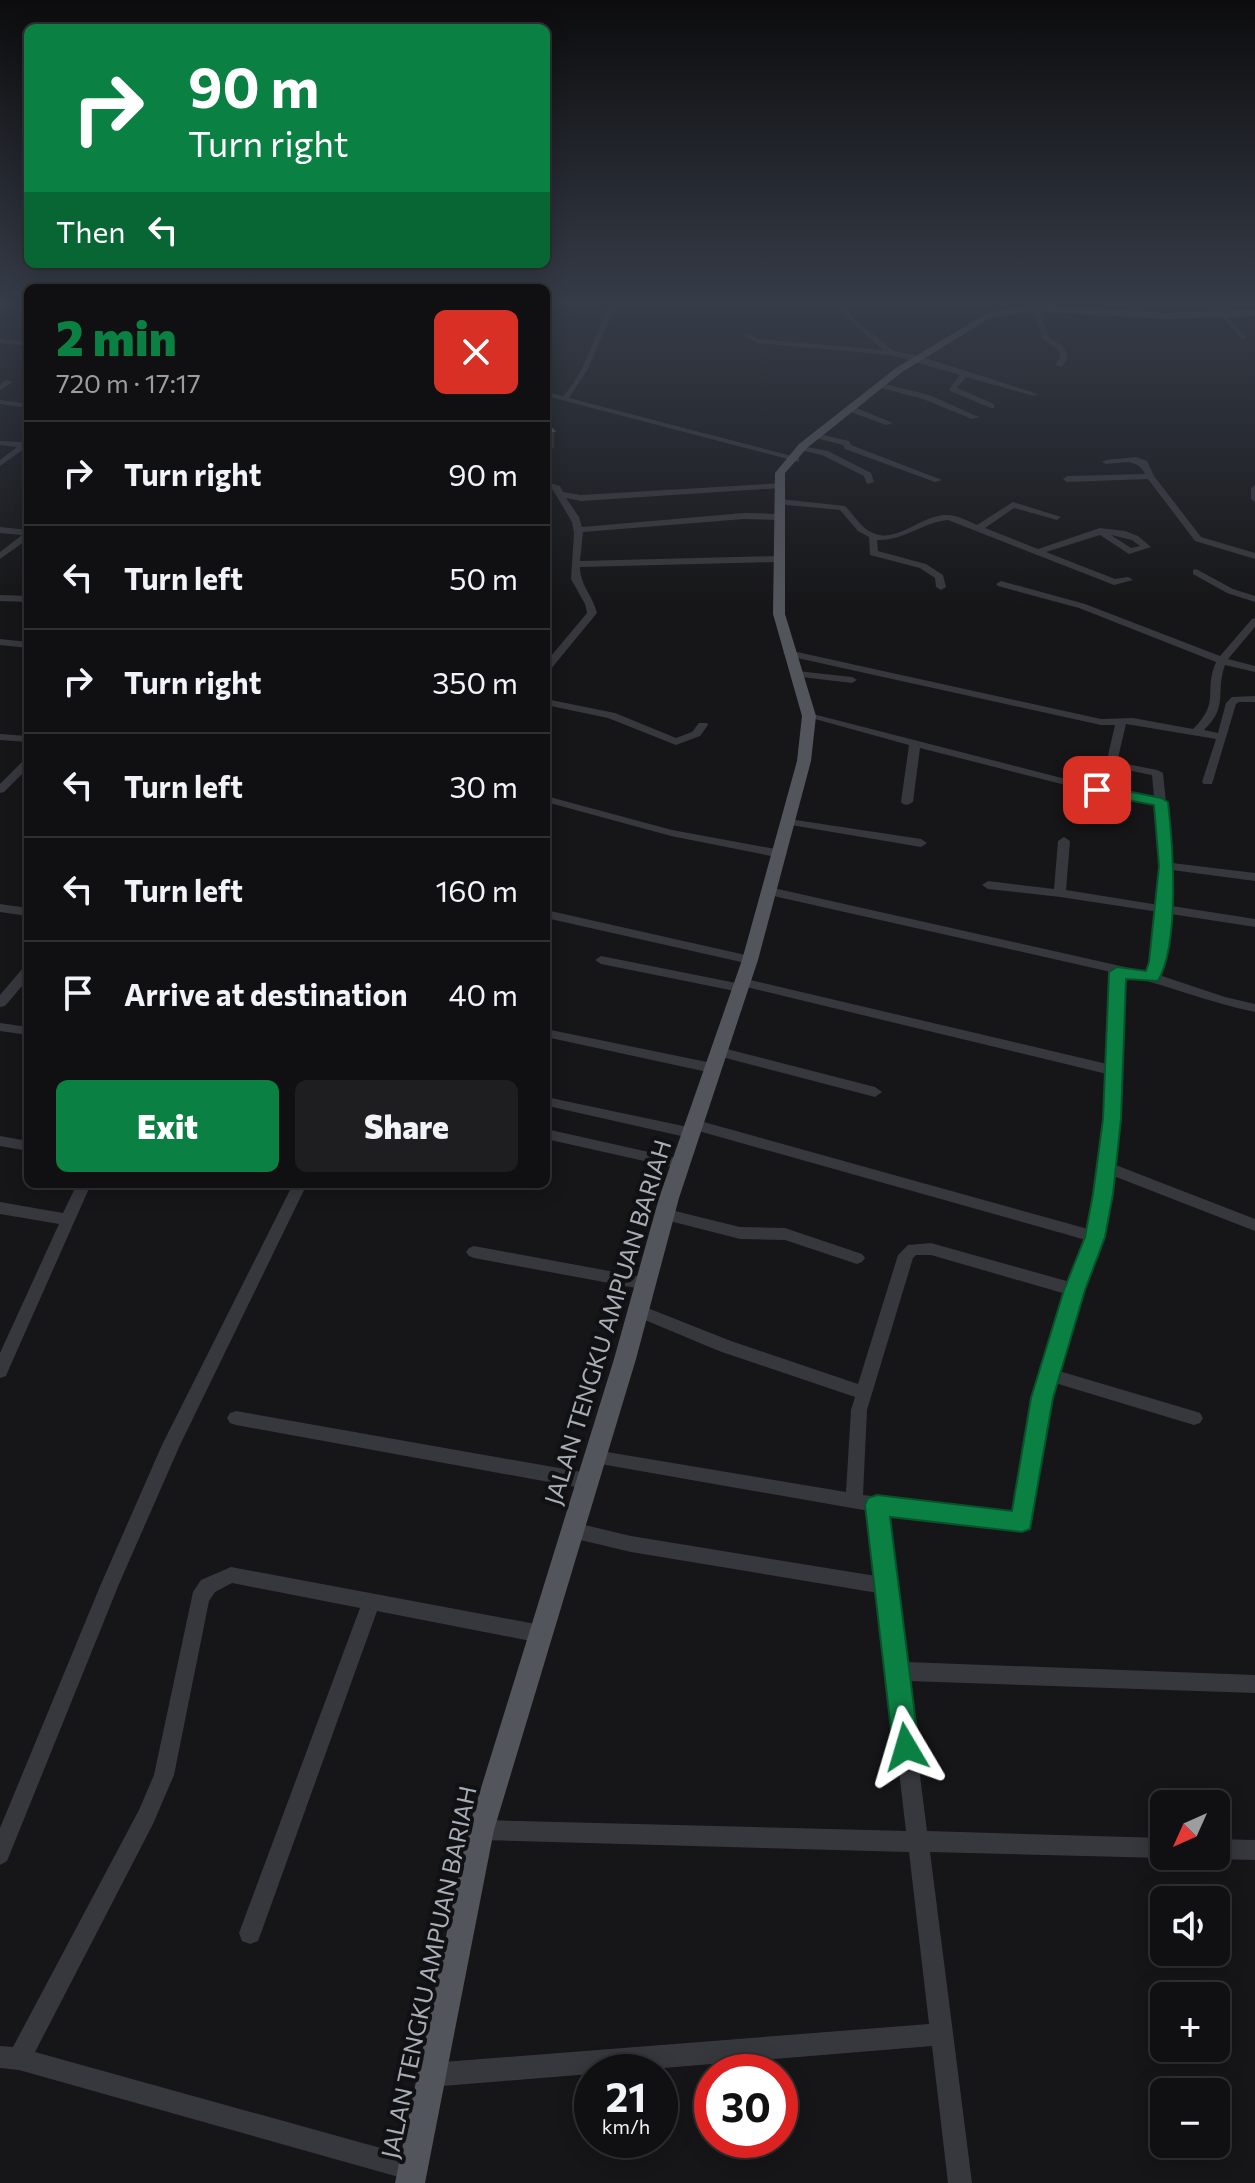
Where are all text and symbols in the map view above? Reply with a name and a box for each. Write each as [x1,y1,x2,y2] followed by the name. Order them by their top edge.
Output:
[188,51,319,120] text: 90 m
[56,56,160,160] icon: right
[188,120,349,164] text: Turn right
[141,208,185,252] icon: left
[56,212,125,249] text: Then
[56,307,177,366] text: 2 min
[434,310,518,394] button: close
[56,367,201,398] text: 720 m · 17:17
[56,451,100,495] icon: right
[124,455,261,492] text: Turn right
[448,455,518,492] text: 90 m
[56,555,100,599] icon: left
[124,559,243,596] text: Turn left
[449,559,518,596] text: 50 m
[56,659,100,703] icon: right
[124,663,261,700] text: Turn right
[432,663,518,700] text: 350 m
[1063,756,1131,824] pin
[56,763,100,807] icon: left
[124,767,243,804] text: Turn left
[449,767,518,804] text: 30 m
[1075,768,1119,812] icon: arrive
[56,867,100,911] icon: left
[124,871,243,908] text: Turn left
[435,871,518,908] text: 160 m
[56,971,100,1015] icon: arrive
[124,975,408,1012] text: Arrive at destination
[449,975,518,1012] text: 40 m
[56,1080,279,1172] button: Exit
[295,1080,518,1172] button: Share
[538,1136,676,1508] street label: JALAN TENGKU AMPUAN BARIAH
[864,1705,948,1789] position arrow
[374,1783,482,2161] street label: JALAN TENGKU AMPUAN BARIAH
[1150,1790,1230,1870] north arrow
[1150,1790,1230,2158] map controls
[1150,1886,1230,1966] button: sound
[1150,1982,1230,2062] button: +
[694,2054,798,2158] speed limit sign: 30
[606,2071,646,2120] text: 21
[1150,2078,1230,2158] button: −
[602,2114,650,2138] text: km/h

